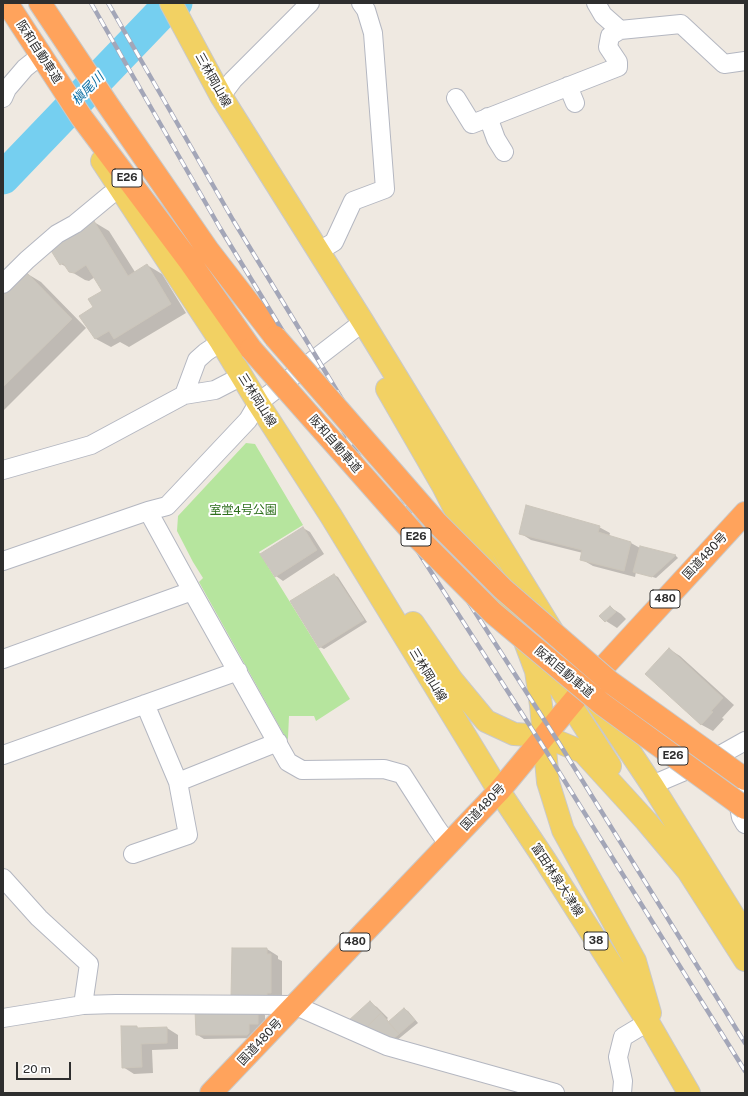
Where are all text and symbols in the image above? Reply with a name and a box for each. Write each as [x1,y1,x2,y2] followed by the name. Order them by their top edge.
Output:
[13,18,65,86] street label: 阪和自動車道
[192,50,234,110] street label: 三林岡山線
[69,70,107,108] water label: 槇尾川
[112,169,142,187] road number: E26
[235,371,279,429] street label: 三林岡山線
[306,412,364,476] street label: 阪和自動車道
[209,503,277,517] park label: 室堂4号公園
[401,528,431,546] road number: E26
[680,530,730,582] street label: 国道480号
[650,590,680,608] road number: 480
[532,643,596,701] street label: 阪和自動車道
[406,646,450,704] street label: 三林岡山線
[658,747,688,765] road number: E26
[458,781,508,833] street label: 国道480号
[528,841,586,919] street label: 富田林泉大津線
[584,932,608,950] road number: 38
[340,933,370,951] road number: 480
[235,1016,285,1068] street label: 国道480号
[18,1054,73,1080] scale bar
[23,1062,51,1076] text: 20 m

